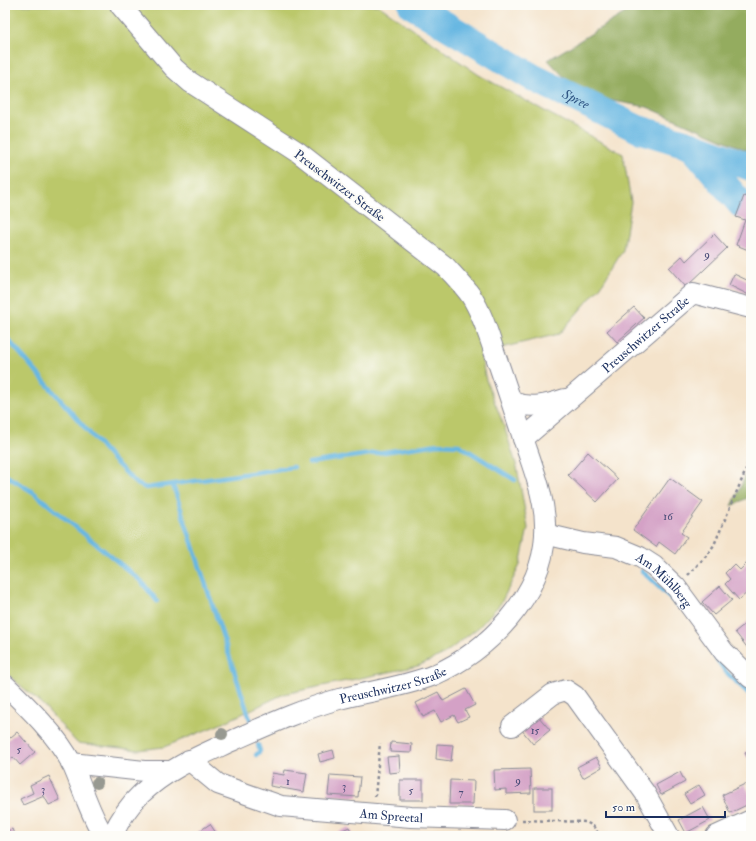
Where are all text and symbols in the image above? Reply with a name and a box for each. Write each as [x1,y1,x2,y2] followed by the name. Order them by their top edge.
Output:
[559,85,592,113] water label: Spree
[291,146,389,226] street label: Preuschwitzer Straße
[703,248,710,261] house number: 9
[599,293,693,377] street label: Preuschwitzer Straße
[663,510,674,523] house number: 16
[632,549,696,612] street label: Am Mühlberg
[338,663,450,708] street label: Preuschwitzer Straße
[531,724,540,737] house number: 15
[17,743,22,756] house number: 5
[514,774,521,787] house number: 9
[286,775,290,788] house number: 1
[342,780,346,793] house number: 3
[41,783,45,796] house number: 3
[409,784,414,797] house number: 5
[458,786,464,799] house number: 7
[606,793,725,819] scale bar
[612,800,636,815] text: 50 m
[358,806,424,826] street label: Am Spreetal

